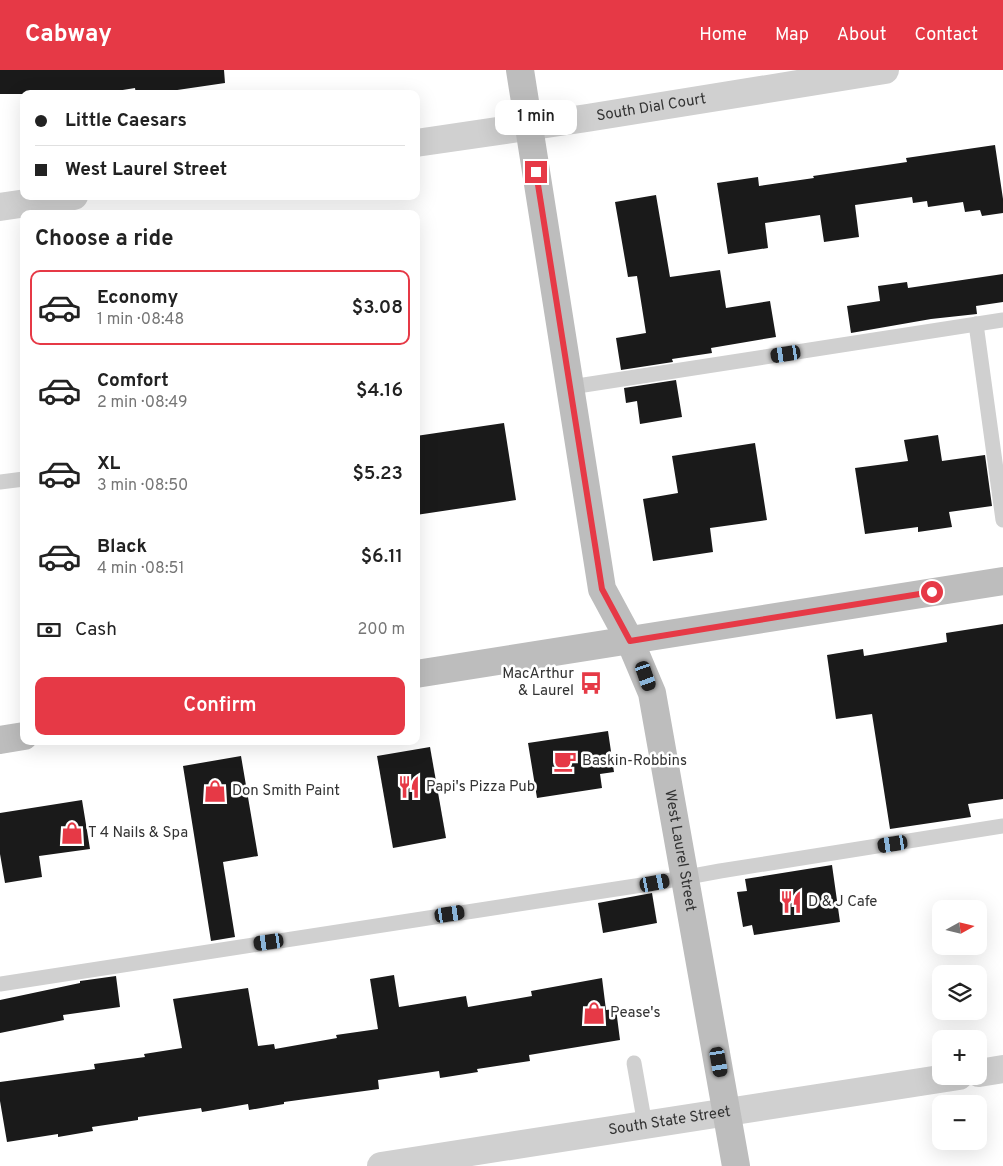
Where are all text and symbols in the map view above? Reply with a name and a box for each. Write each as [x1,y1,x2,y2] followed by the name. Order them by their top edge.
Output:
[25,20,112,50] text: Cabway
[699,24,747,47] text: Home
[775,24,809,47] text: Map
[837,24,886,47] text: About
[914,24,978,47] text: Contact
[595,89,708,126] street label: South Dial Court
[495,99,577,134] callout: 1 min
[517,107,555,127] text: 1 min
[65,109,187,133] text: Little Caesars
[65,158,227,182] text: West Laurel Street
[525,161,547,183] route end
[35,226,173,253] text: Choose a ride
[37,285,82,330] icon: car
[97,286,178,310] text: Economy
[352,296,403,320] text: $3.08
[97,310,184,330] text: 1 min · 08:48
[770,344,801,364] car
[37,368,82,413] icon: car
[97,369,169,393] text: Comfort
[356,379,403,403] text: $4.16
[97,393,188,413] text: 2 min · 08:49
[37,451,82,496] icon: car
[97,452,120,476] text: XL
[352,462,403,486] text: $5.23
[97,476,188,496] text: 3 min · 08:50
[37,534,82,579] icon: car
[97,535,147,559] text: Black
[361,545,403,569] text: $6.11
[97,559,184,579] text: 4 min · 08:51
[921,581,943,603] route start
[35,616,63,644] icon: cash
[75,618,117,642] text: Cash
[357,620,405,640] text: 200 m
[634,659,657,693] car
[502,665,574,701] place label: MacArthur & Laurel
[578,670,604,696] bus stop icon: MacArthur & Laurel
[35,677,405,735] button: Confirm
[552,748,578,774] cafe icon: Baskin-Robbins
[582,752,687,771] place label: Baskin-Robbins
[396,774,422,800] restaurant icon: Papi's Pizza Pub
[202,778,228,804] shop icon: Don Smith Paint
[426,778,535,797] place label: Papi's Pizza Pub
[232,782,340,801] place label: Don Smith Paint
[660,788,700,913] street label: West Laurel Street
[59,820,85,846] shop icon: T 4 Nails & Spa
[88,824,188,843] place label: T 4 Nails & Spa
[877,834,908,854] car
[638,873,671,893] car
[778,889,804,915] restaurant icon: D & J Cafe
[808,893,877,912] place label: D & J Cafe
[932,900,988,955] north arrow
[932,900,987,1150] map controls
[434,904,465,924] car
[253,932,284,952] car
[932,965,987,1020] button: layers
[581,1000,607,1026] shop icon: Pease's
[610,1004,661,1023] place label: Pease's
[932,1030,987,1085] button: +
[709,1046,728,1078] car
[932,1095,987,1150] button: −
[607,1102,732,1140] street label: South State Street

